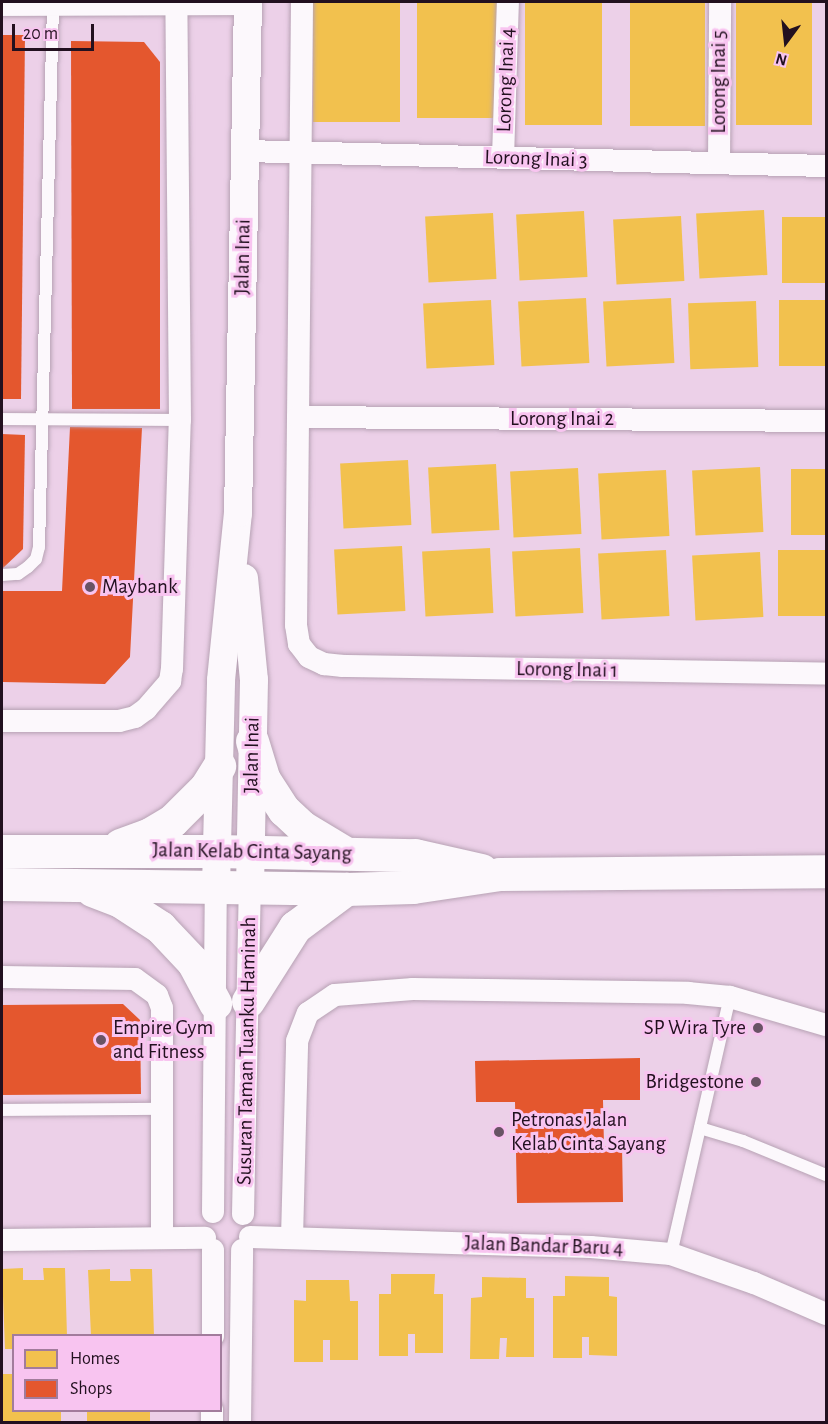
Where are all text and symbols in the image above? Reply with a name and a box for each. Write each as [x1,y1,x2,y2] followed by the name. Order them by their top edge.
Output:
[15,12,98,50] scale bar
[756,12,816,72] north arrow
[23,25,58,43] text: 20 m
[492,27,520,133] street label: Lorong Inai 4
[706,30,732,134] street label: Lorong Inai 5
[774,50,789,69] text: N
[484,145,588,173] street label: Lorong Inai 3
[230,219,256,295] street label: Jalan Inai
[510,406,614,432] street label: Lorong Inai 2
[102,574,177,600] place label: Maybank
[83,580,97,594] marker: Maybank
[516,657,618,683] street label: Lorong Inai 1
[239,717,265,793] street label: Jalan Inai
[152,838,352,866] street label: Jalan Kelab Cinta Sayang
[232,917,262,1185] street label: Susuran Taman Tuanku Haminah
[113,1015,213,1065] place label: Empire Gym and Fitness
[644,1015,746,1041] place label: SP Wira Tyre
[751,1021,765,1035] marker: SP Wira Tyre
[94,1033,108,1047] marker: Empire Gym and Fitness
[645,1069,744,1095] place label: Bridgestone
[749,1075,763,1089] marker: Bridgestone
[511,1107,666,1157] place label: Petronas Jalan Kelab Cinta Sayang
[492,1125,506,1139] marker: Petronas Jalan Kelab Cinta Sayang
[464,1231,624,1261] street label: Jalan Bandar Baru 4
[12,1334,222,1412] legend
[70,1350,120,1368] text: Homes
[70,1380,112,1398] text: Shops

